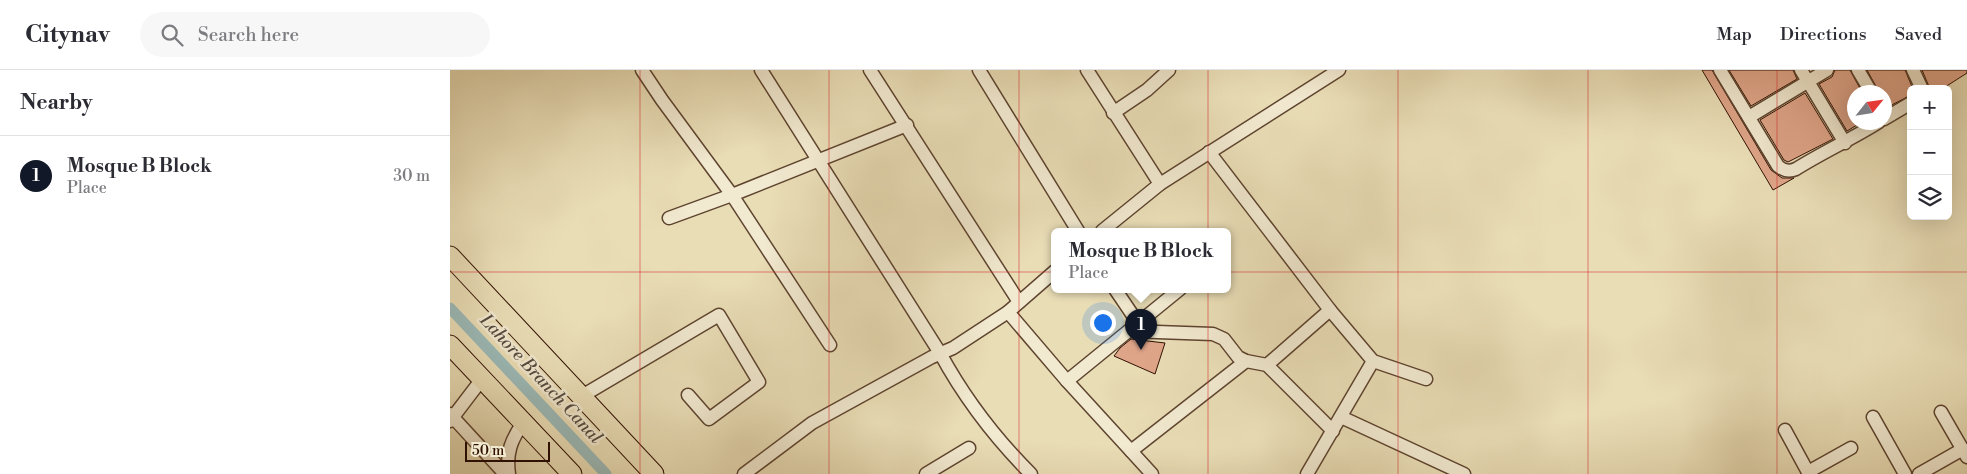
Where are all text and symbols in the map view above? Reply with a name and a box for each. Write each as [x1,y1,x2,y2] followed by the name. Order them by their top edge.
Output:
[140,12,490,57] search box
[25,20,110,50] text: Citynav
[158,21,186,49] icon: search
[198,23,299,47] text: Search here
[1716,23,1752,46] text: Map
[1780,23,1867,46] text: Directions
[1895,23,1942,46] text: Saved
[1847,85,1892,130] north arrow
[1907,85,1952,220] map controls
[1907,85,1952,130] button: +
[20,90,93,116] text: Nearby
[1907,130,1952,175] button: −
[67,154,212,178] text: Mosque B Block
[32,166,40,186] text: 1
[393,166,430,186] text: 30 m
[1907,175,1952,220] button: layers
[67,178,107,198] text: Place
[1051,228,1231,293] popup
[1069,239,1213,263] text: Mosque B Block
[1069,263,1109,283] text: Place
[474,309,607,449] water label: Lahore Branch Canal
[1125,309,1157,350] pin: 1
[1090,310,1116,336] your location
[465,439,550,462] scale bar
[472,442,504,460] text: 50 m

